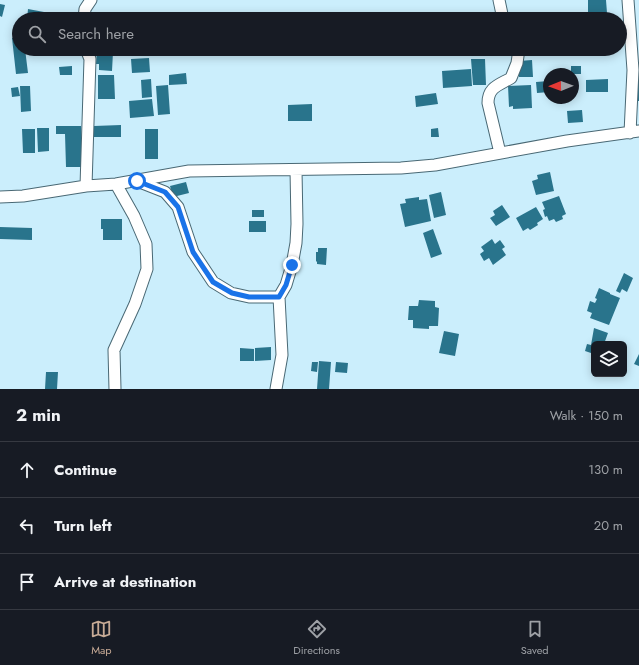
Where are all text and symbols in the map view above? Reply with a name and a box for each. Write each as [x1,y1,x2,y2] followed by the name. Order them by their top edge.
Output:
[12,12,627,56] search box
[26,23,48,45] icon: search
[58,23,134,45] text: Search here
[543,68,579,104] north arrow
[128,172,146,190] route start
[283,256,301,274] route end
[591,341,627,377] map controls
[591,341,627,377] button: layers
[16,403,61,427] text: 2 min
[550,406,623,425] text: Walk · 150 m
[16,459,38,481] icon: ahead
[54,459,117,481] text: Continue
[588,460,623,479] text: 130 m
[16,515,38,537] icon: left
[54,515,112,537] text: Turn left
[594,516,623,535] text: 20 m
[16,571,38,593] icon: arrive
[54,571,196,593] text: Arrive at destination
[90,618,112,658] tab: Map
[293,618,340,658] tab: Directions
[521,618,549,658] tab: Saved

